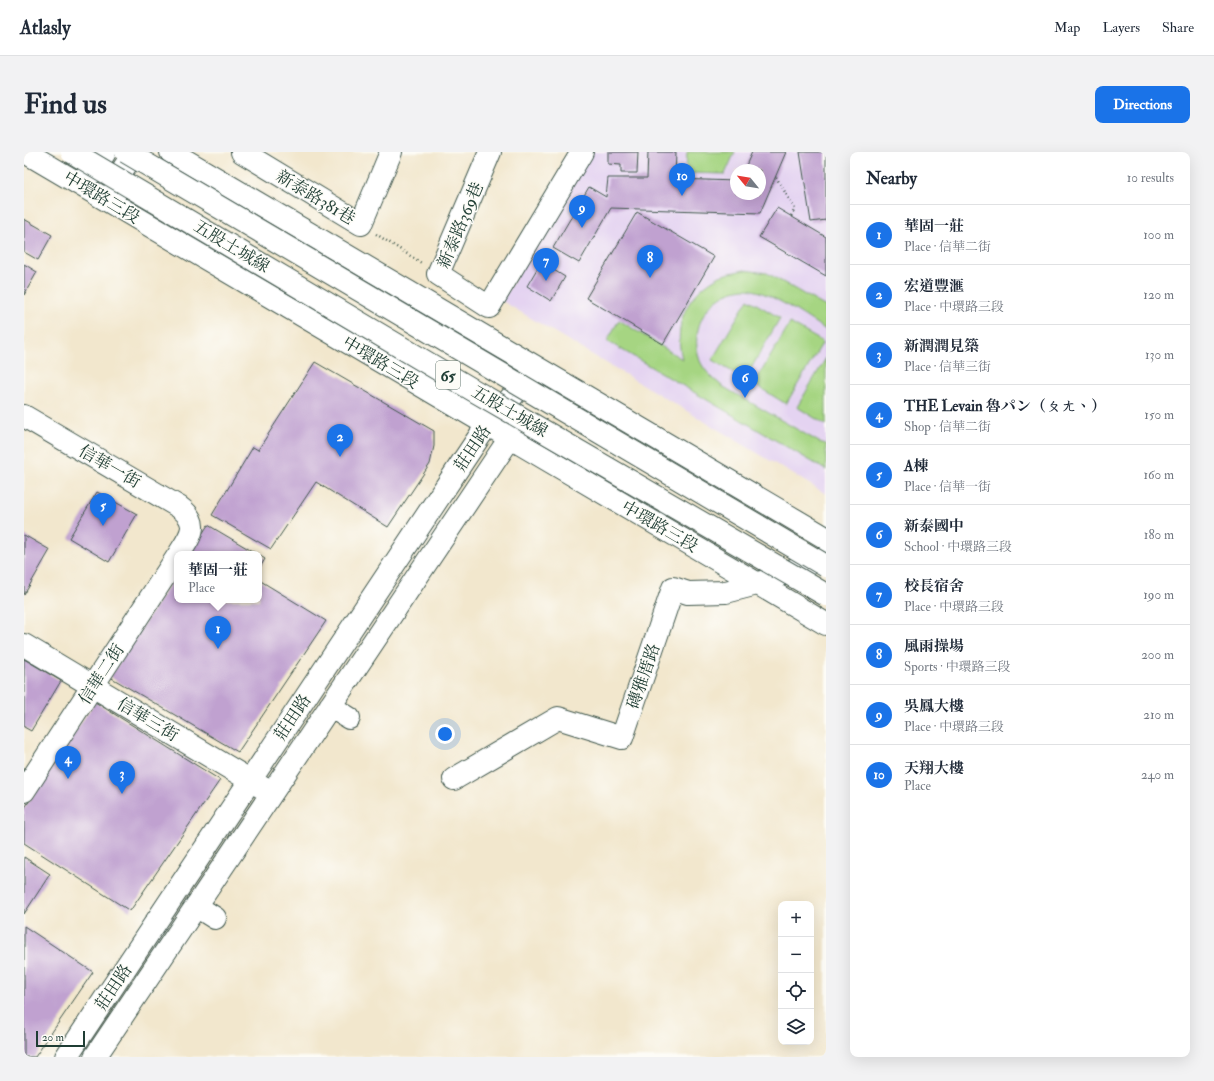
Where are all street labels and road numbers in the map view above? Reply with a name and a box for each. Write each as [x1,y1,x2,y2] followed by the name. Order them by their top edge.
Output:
[272,166,359,229] street label: 新泰路381巷
[60,167,144,228] street label: 中環路三段
[433,179,488,272] street label: 新泰路369巷
[190,216,274,277] street label: 五股土城線
[339,332,423,393] street label: 中環路三段
[436,361,460,389] road number: 65
[468,381,552,442] street label: 五股土城線
[449,421,495,475] street label: 莊田路
[75,440,144,493] street label: 信華一街
[618,496,702,557] street label: 中環路三段
[74,640,129,709] street label: 信華二街
[622,641,664,712] street label: 磚雅厝路
[269,690,315,744] street label: 莊田路
[113,693,182,746] street label: 信華三街
[90,960,136,1014] street label: 莊田路

